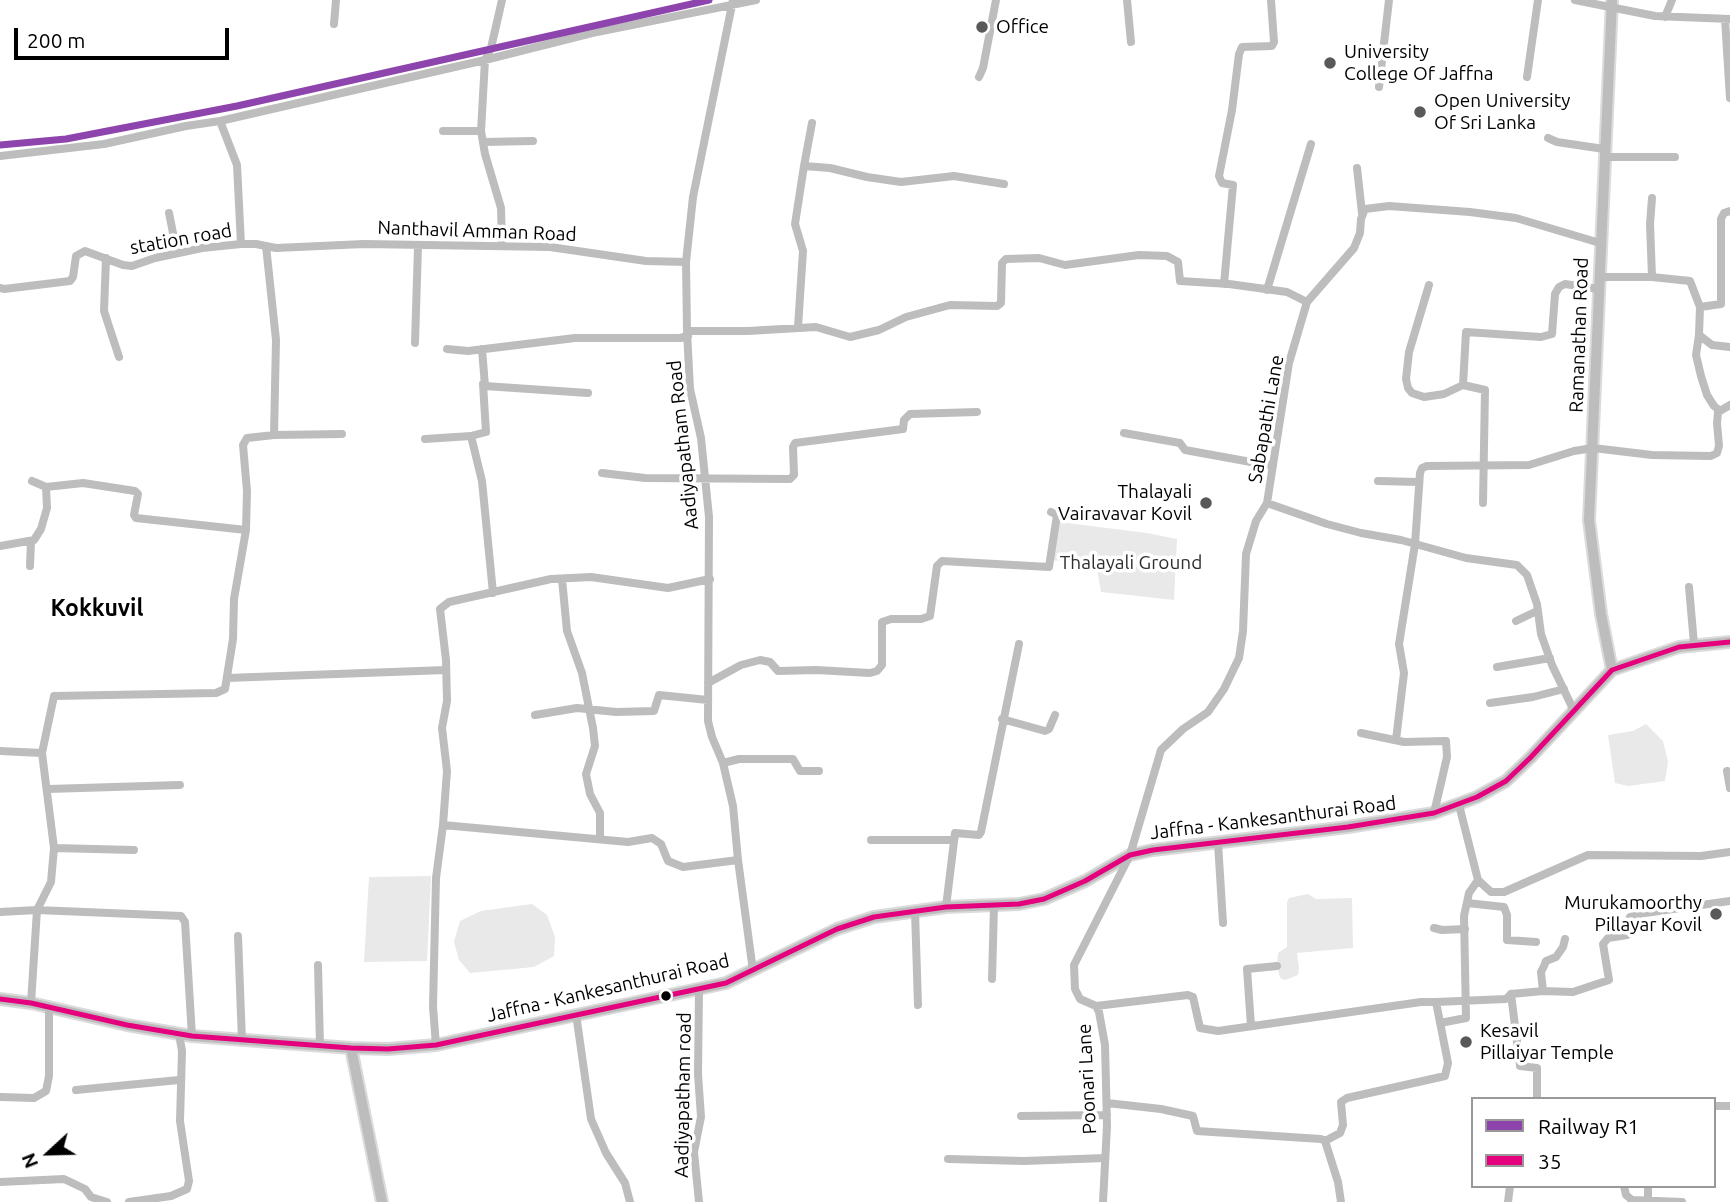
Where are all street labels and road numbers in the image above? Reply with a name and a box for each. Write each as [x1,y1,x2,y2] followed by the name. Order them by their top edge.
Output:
[377,216,577,246] street label: Nanthavil Amman Road
[128,219,234,259] street label: station road
[1565,257,1593,413] street label: Ramanathan Road
[1244,353,1288,485] street label: Sabapathi Lane
[663,359,703,531] street label: Aadiyapatham Road
[1149,792,1397,844] street label: Jaffna - Kankesanthurai Road
[485,949,731,1027] street label: Jaffna - Kankesanthurai Road
[670,1012,696,1178] street label: Aadiyapatham road
[1073,1023,1101,1135] street label: Poonari Lane

